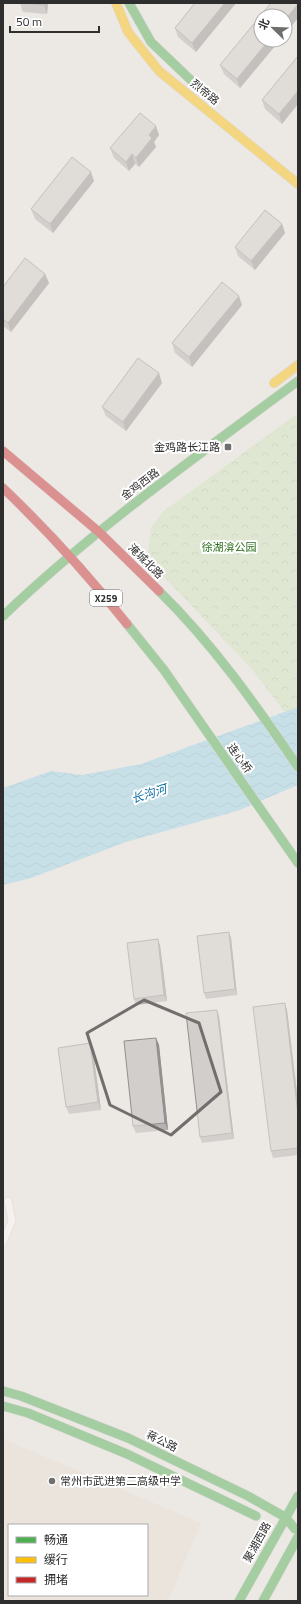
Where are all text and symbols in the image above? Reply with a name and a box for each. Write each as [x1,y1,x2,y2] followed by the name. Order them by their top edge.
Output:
[10,8,99,34] scale bar
[253,8,293,48] north arrow
[16,12,42,31] text: 50 m
[254,16,273,32] text: 北
[187,75,223,109] street label: 烈帝路
[154,439,220,455] place label: 金鸡路长江路
[223,442,233,452] marker: 金鸡路长江路
[118,464,162,504] street label: 金鸡西路
[202,539,257,555] park label: 徐湖渰公园
[125,540,167,582] street label: 淹城北路
[90,590,122,606] road number: X259
[224,740,256,776] street label: 连心桥
[129,779,171,808] water label: 长沟河
[144,1427,180,1455] street label: 蒋公路
[60,1473,181,1489] place label: 常州市武进第二高级中学
[47,1476,57,1486] marker: 常州市武进第二高级中学
[239,1519,275,1565] street label: 聚湖西路
[8,1524,148,1596] legend
[44,1530,68,1549] text: 畅通
[44,1550,68,1569] text: 缓行
[44,1570,68,1589] text: 拥堵

